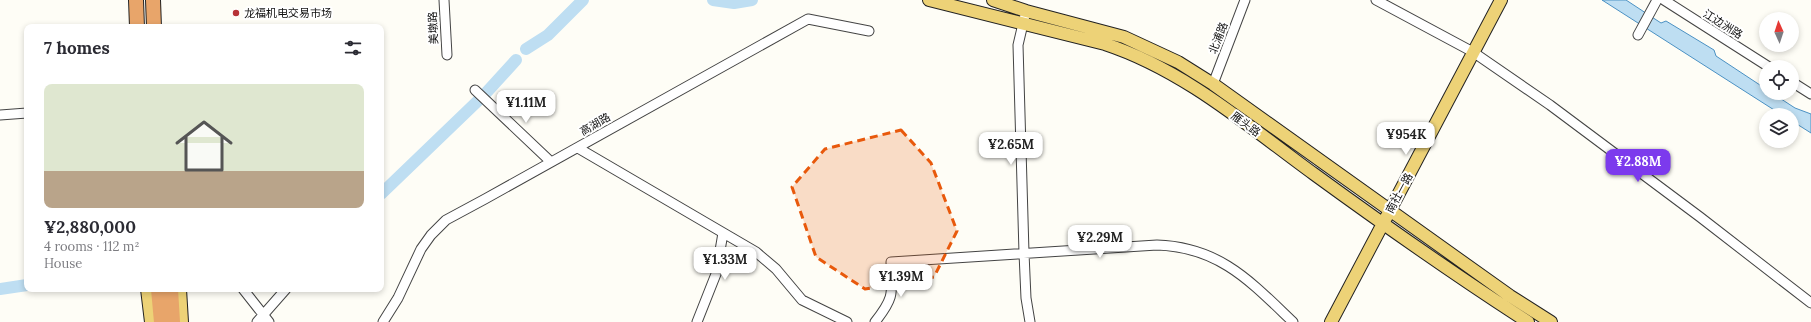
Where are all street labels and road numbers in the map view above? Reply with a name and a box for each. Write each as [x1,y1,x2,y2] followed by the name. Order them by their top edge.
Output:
[1701,6,1745,42] street label: 江边洲路
[425,11,441,45] street label: 美墩路
[1206,20,1230,56] street label: 北浦路
[1229,109,1263,139] street label: 雁头路
[577,110,613,138] street label: 高湖路
[1382,170,1416,216] street label: 南社一路

